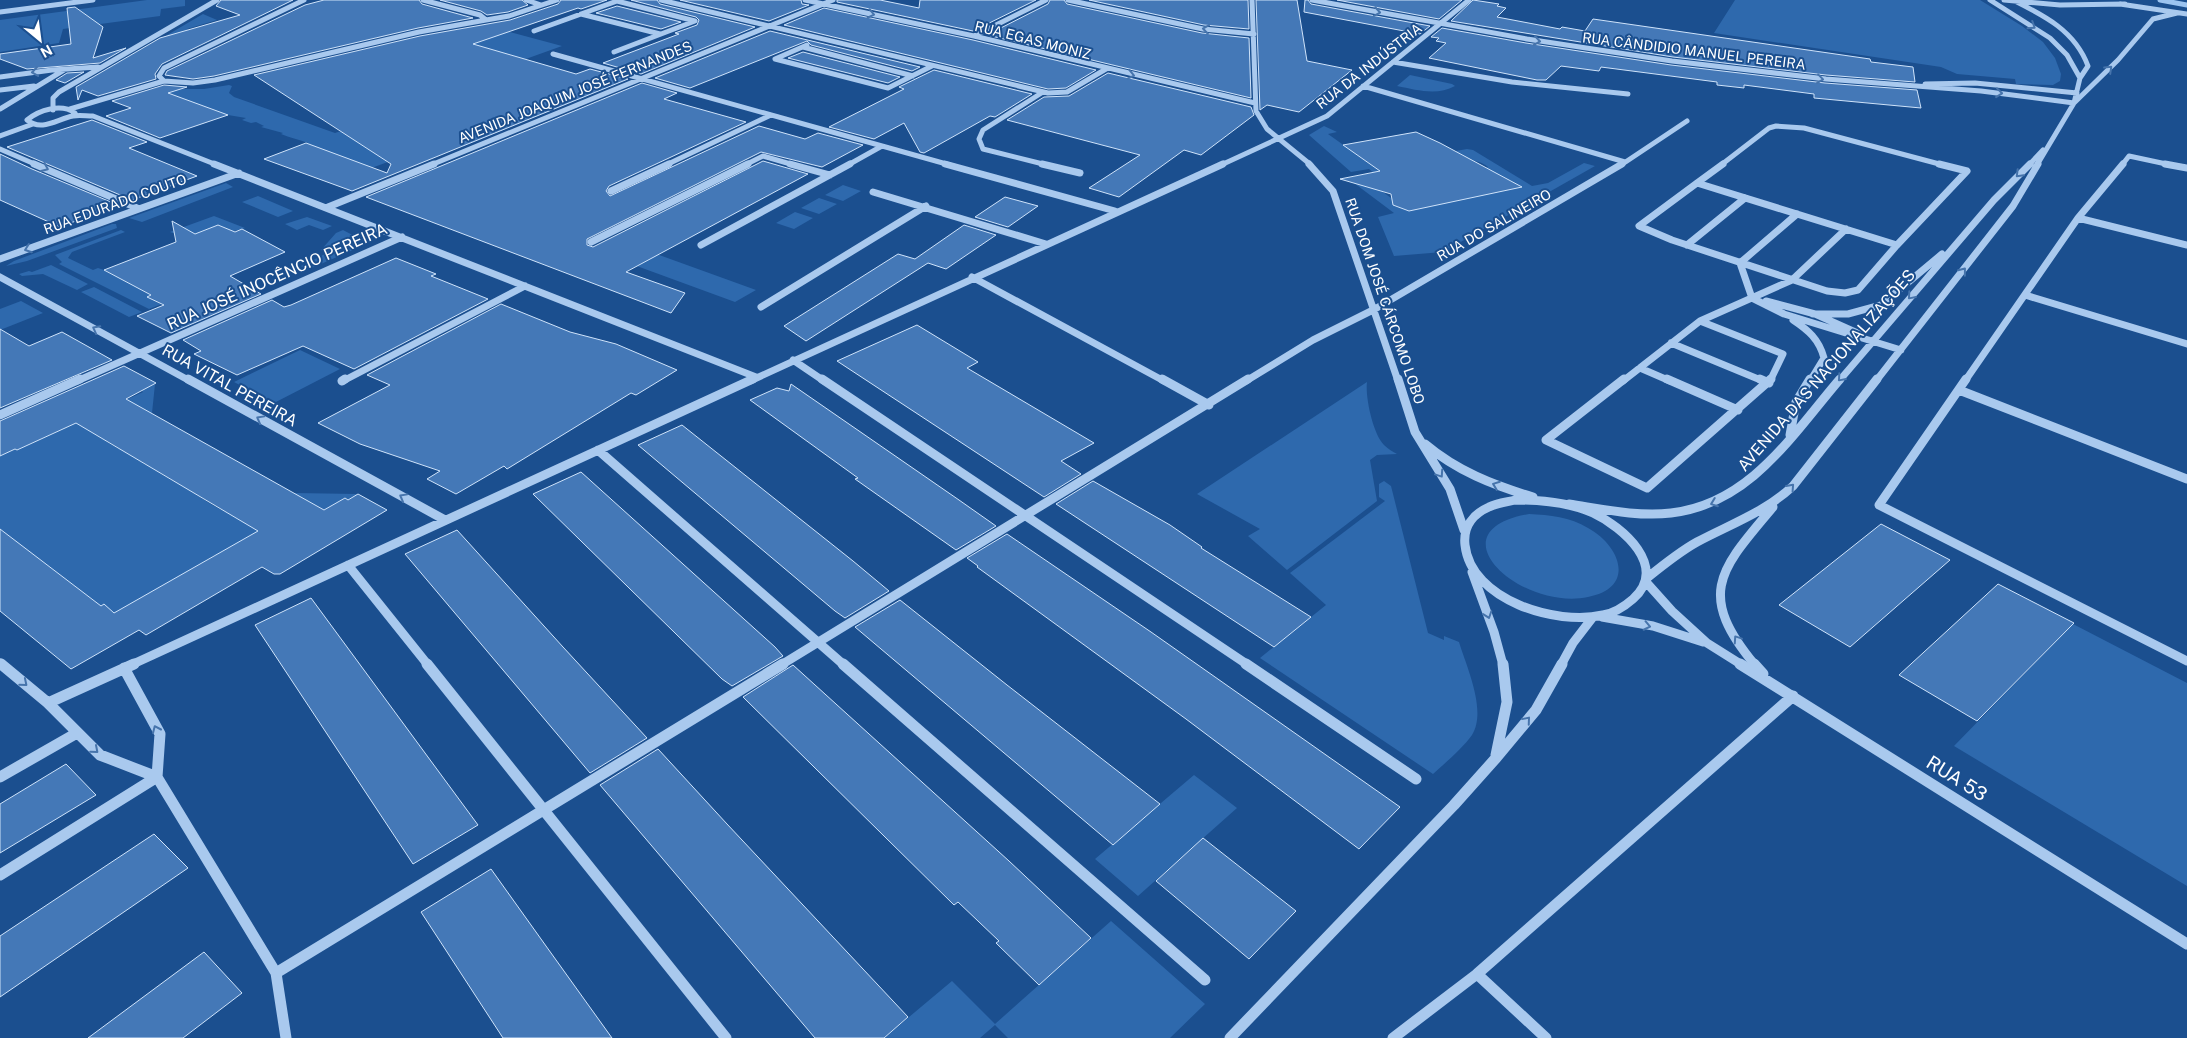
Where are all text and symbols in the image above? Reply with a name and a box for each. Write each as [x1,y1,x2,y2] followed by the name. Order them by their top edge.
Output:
[1373,7,1382,17] one-way arrow
[867,8,875,19] one-way arrow
[15,15,65,65] north arrow
[973,18,1093,62] street label: RUA EGAS MONIZ
[1312,18,1425,112] street label: RUA DA INDÚSTRIA
[2026,19,2035,29] one-way arrow
[1201,24,1209,35] one-way arrow
[1581,28,1807,73] street label: RUA CÂNDIDIO MANUEL PEREIRA
[1534,35,1542,46] one-way arrow
[455,37,694,146] street label: AVENIDA JOAQUIM JOSÉ FERNANDES
[38,42,55,61] text: N
[30,66,38,77] one-way arrow
[2104,66,2113,75] one-way arrow
[1127,69,1136,80] one-way arrow
[1816,73,1824,84] one-way arrow
[1996,87,2004,98] one-way arrow
[40,162,49,173] one-way arrow
[2016,169,2025,178] one-way arrow
[41,171,189,237] street label: RUA EDURADO COUTO
[1434,186,1554,264] street label: RUA DO SALINEIRO
[1342,195,1429,406] street label: RUA DOM JOSÉ CÁRCOMO LOBO
[164,218,390,334] street label: RUA JOSÉ INOCÊNCIO PEREIRA
[24,243,33,253] one-way arrow
[1733,265,1919,475] street label: AVENIDA DAS NACIONALIZAÇÕES
[1957,267,1966,277] one-way arrow
[1909,290,1917,299] one-way arrow
[92,325,101,335] one-way arrow
[159,340,301,431] street label: RUA VITAL PEREIRA
[1838,372,1847,381] one-way arrow
[256,415,265,425] one-way arrow
[1434,468,1443,478] one-way arrow
[1492,481,1501,491] one-way arrow
[1785,484,1794,493] one-way arrow
[399,493,408,503] one-way arrow
[1710,497,1719,507] one-way arrow
[1482,610,1492,618] one-way arrow
[1643,620,1652,630] one-way arrow
[1734,636,1743,645] one-way arrow
[18,677,27,686] one-way arrow
[1521,717,1530,726] one-way arrow
[152,725,163,734] one-way arrow
[90,744,99,753] one-way arrow
[1923,751,1991,805] street label: RUA 53

